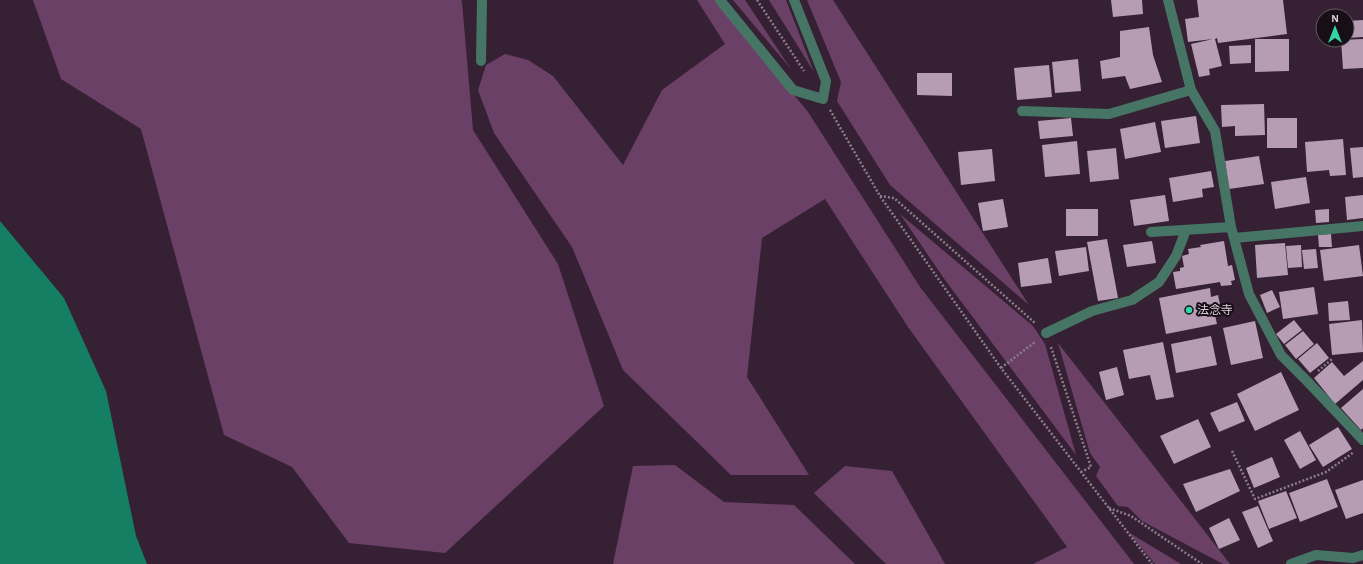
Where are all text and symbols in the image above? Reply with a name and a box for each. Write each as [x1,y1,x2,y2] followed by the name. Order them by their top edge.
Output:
[1315,8,1355,48] north arrow
[1331,13,1339,24] text: N
[1197,304,1233,316] place label: 法念寺
[1184,305,1194,315] marker: 法念寺

